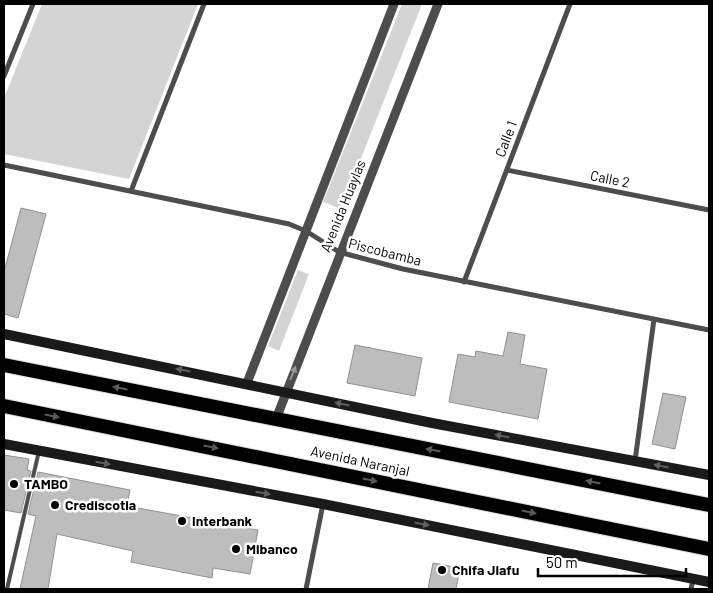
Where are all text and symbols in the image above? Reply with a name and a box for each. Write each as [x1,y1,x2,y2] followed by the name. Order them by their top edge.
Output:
[491,118,520,159] street label: Calle 1
[316,157,369,254] street label: Avenida Huaylas
[589,166,631,191] street label: Calle 2
[347,234,423,269] street label: Piscobamba
[289,365,297,380] one-way arrow
[176,366,191,374] one-way arrow
[111,383,127,391] one-way arrow
[335,400,350,408] one-way arrow
[44,412,60,420] one-way arrow
[494,432,509,440] one-way arrow
[309,442,411,479] street label: Avenida Naranjal
[203,444,219,452] one-way arrow
[426,446,441,454] one-way arrow
[96,460,112,468] one-way arrow
[654,462,669,470] one-way arrow
[24,475,68,492] place label: TAMBO
[363,476,379,484] one-way arrow
[8,478,20,490] marker: TAMBO
[585,478,600,486] one-way arrow
[255,489,271,497] one-way arrow
[65,496,136,513] place label: Crediscotia
[49,499,61,511] marker: Crediscotia
[522,508,537,516] one-way arrow
[192,512,253,529] place label: Interbank
[176,515,188,527] marker: Interbank
[415,520,430,528] one-way arrow
[246,540,298,557] place label: Mibanco
[230,543,242,555] marker: Mibanco
[538,546,686,578] scale bar
[546,553,578,571] text: 50 m
[452,561,519,578] place label: Chifa Jiafu
[436,564,448,576] marker: Chifa Jiafu

